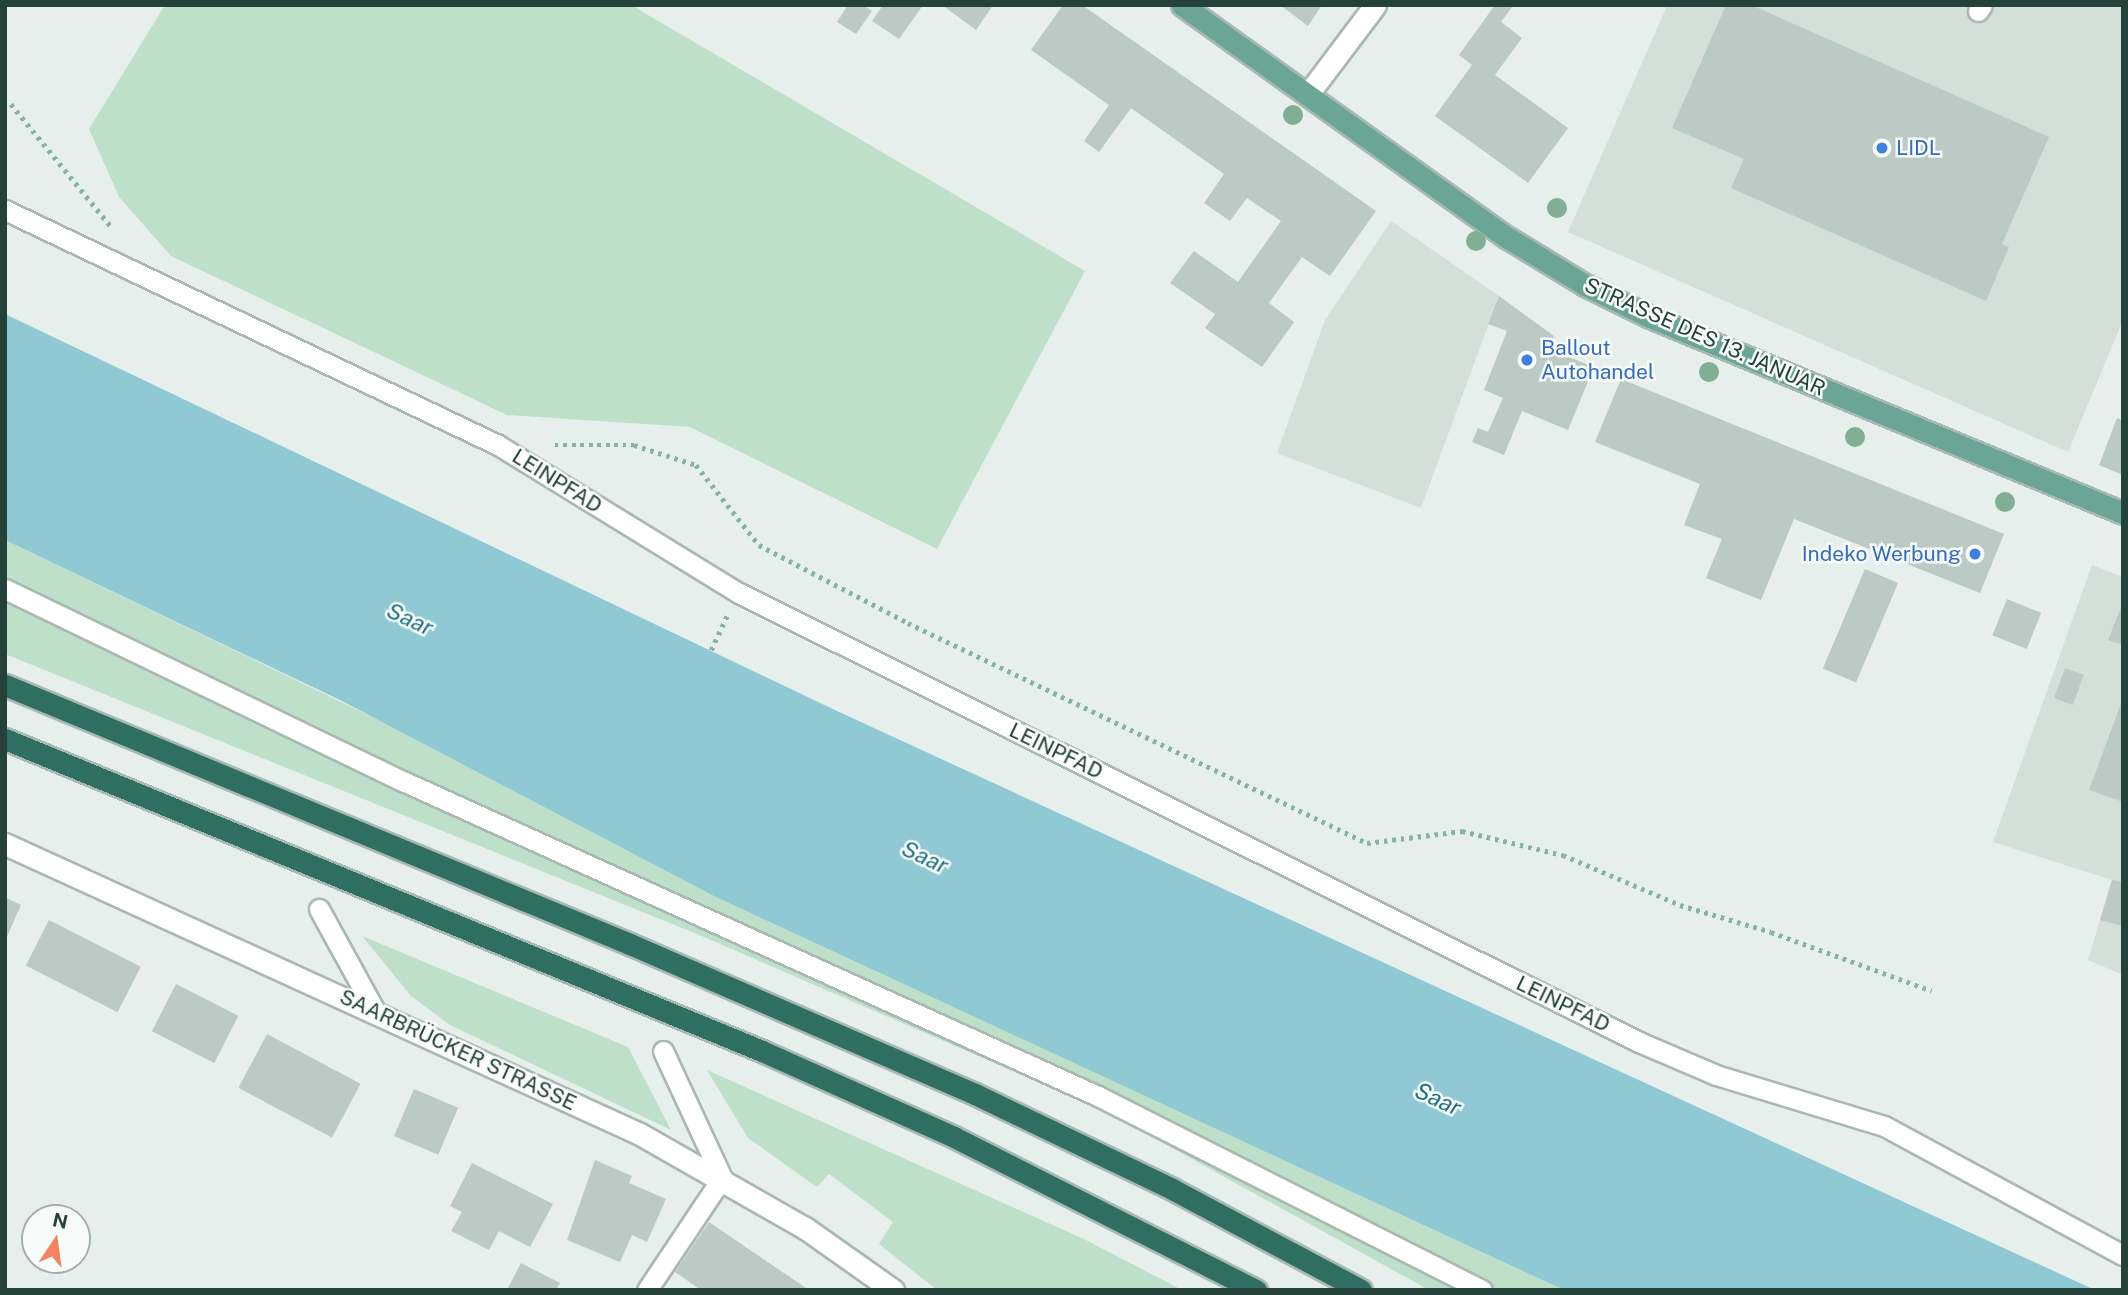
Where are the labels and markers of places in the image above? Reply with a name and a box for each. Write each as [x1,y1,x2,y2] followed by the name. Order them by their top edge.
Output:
[1896,135,1941,161] place label: LIDL
[1874,140,1890,156] marker: LIDL
[1541,335,1654,385] place label: Ballout Autohandel
[1519,352,1535,368] marker: Ballout Autohandel
[1801,541,1961,567] place label: Indeko Werbung
[1967,546,1983,562] marker: Indeko Werbung

